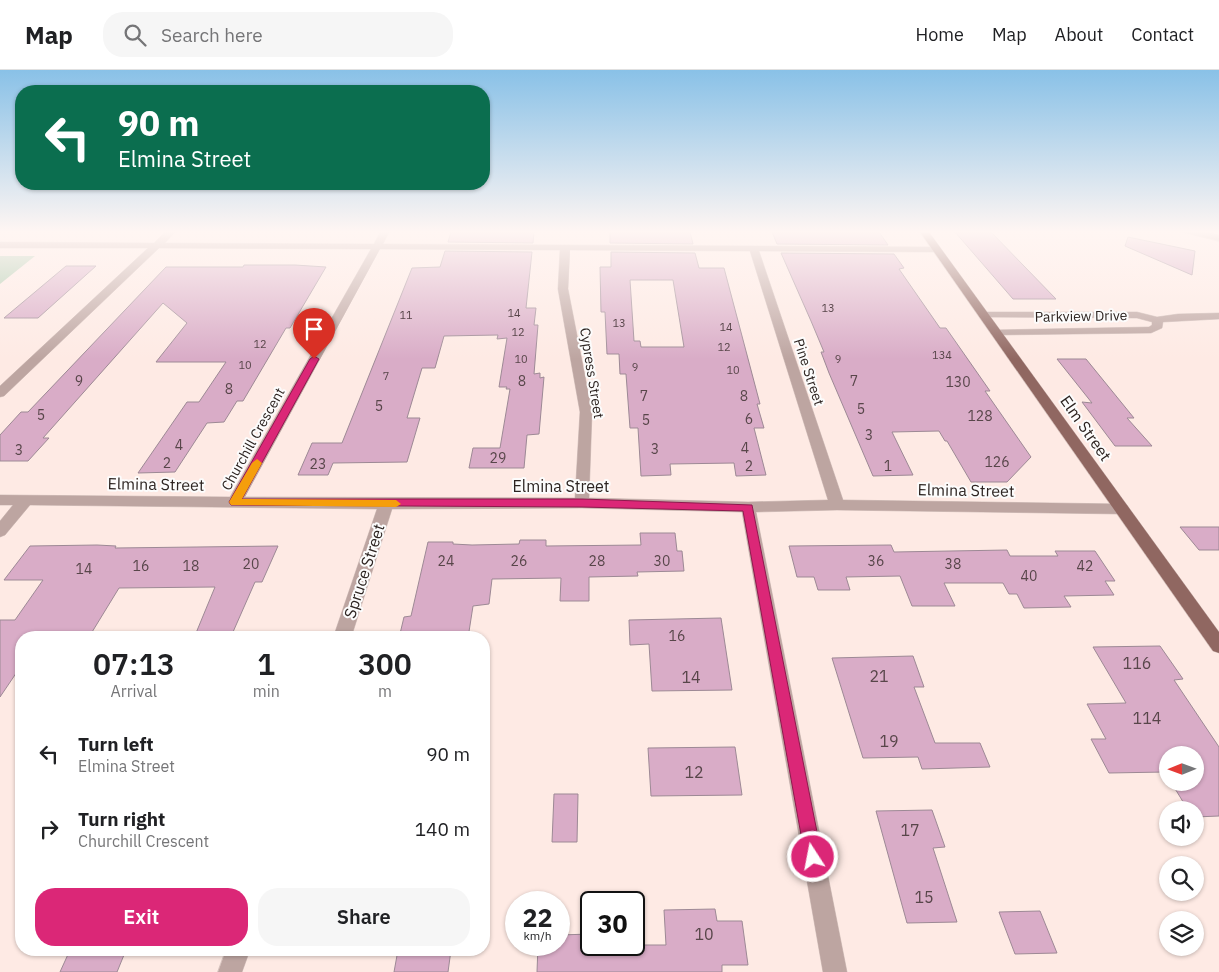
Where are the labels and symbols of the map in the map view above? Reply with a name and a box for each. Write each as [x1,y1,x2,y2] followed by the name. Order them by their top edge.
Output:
[821,301,835,315] house number: 13
[507,306,521,320] house number: 14
[1035,306,1128,326] street label: Parkview Drive
[293,308,335,359] pin
[399,308,413,322] house number: 11
[612,316,626,330] house number: 13
[719,320,733,334] house number: 14
[511,325,525,339] house number: 12
[576,326,608,420] street label: Cypress Street
[790,336,828,408] street label: Pine Street
[253,337,267,351] house number: 12
[717,340,731,354] house number: 12
[932,348,952,362] house number: 134
[514,352,528,366] house number: 10
[835,352,841,366] house number: 9
[238,358,252,372] house number: 10
[632,360,638,374] house number: 9
[726,363,740,377] house number: 10
[383,369,389,383] house number: 7
[75,372,83,390] house number: 9
[518,372,526,390] house number: 8
[850,372,858,390] house number: 7
[945,373,971,391] house number: 130
[225,380,233,398] house number: 8
[217,384,289,494] street label: Churchill Crescent
[640,387,648,405] house number: 7
[740,387,748,405] house number: 8
[1056,391,1116,465] street label: Elm Street
[375,397,383,415] house number: 5
[857,400,865,418] house number: 5
[37,406,45,424] house number: 5
[967,407,993,425] house number: 128
[745,410,753,428] house number: 6
[642,411,650,429] house number: 5
[865,426,873,444] house number: 3
[175,436,183,454] house number: 4
[741,439,749,457] house number: 4
[651,440,659,458] house number: 3
[15,441,23,459] house number: 3
[490,449,506,467] house number: 29
[984,453,1010,471] house number: 126
[163,454,171,472] house number: 2
[310,455,326,473] house number: 23
[745,457,753,475] house number: 2
[884,457,892,475] house number: 1
[107,473,205,495] street label: Elmina Street
[513,476,609,496] street label: Elmina Street
[917,479,1015,501] street label: Elmina Street
[339,521,389,621] street label: Spruce Street
[438,552,454,570] house number: 24
[511,552,527,570] house number: 26
[589,552,605,570] house number: 28
[654,552,670,570] house number: 30
[868,552,884,570] house number: 36
[243,555,259,573] house number: 20
[945,555,961,573] house number: 38
[133,557,149,575] house number: 16
[183,557,199,575] house number: 18
[1077,557,1093,575] house number: 42
[76,560,92,578] house number: 14
[1021,567,1037,585] house number: 40
[669,627,685,645] house number: 16
[1123,653,1151,673] house number: 116
[869,666,889,686] house number: 21
[681,667,701,687] house number: 14
[1133,708,1161,728] house number: 114
[879,731,899,751] house number: 19
[1159,746,1204,791] north arrow
[684,762,704,782] house number: 12
[900,820,920,840] house number: 17
[786,830,838,882] position arrow
[914,887,934,907] house number: 15
[580,891,645,956] speed limit sign: 30
[694,924,714,944] house number: 10

